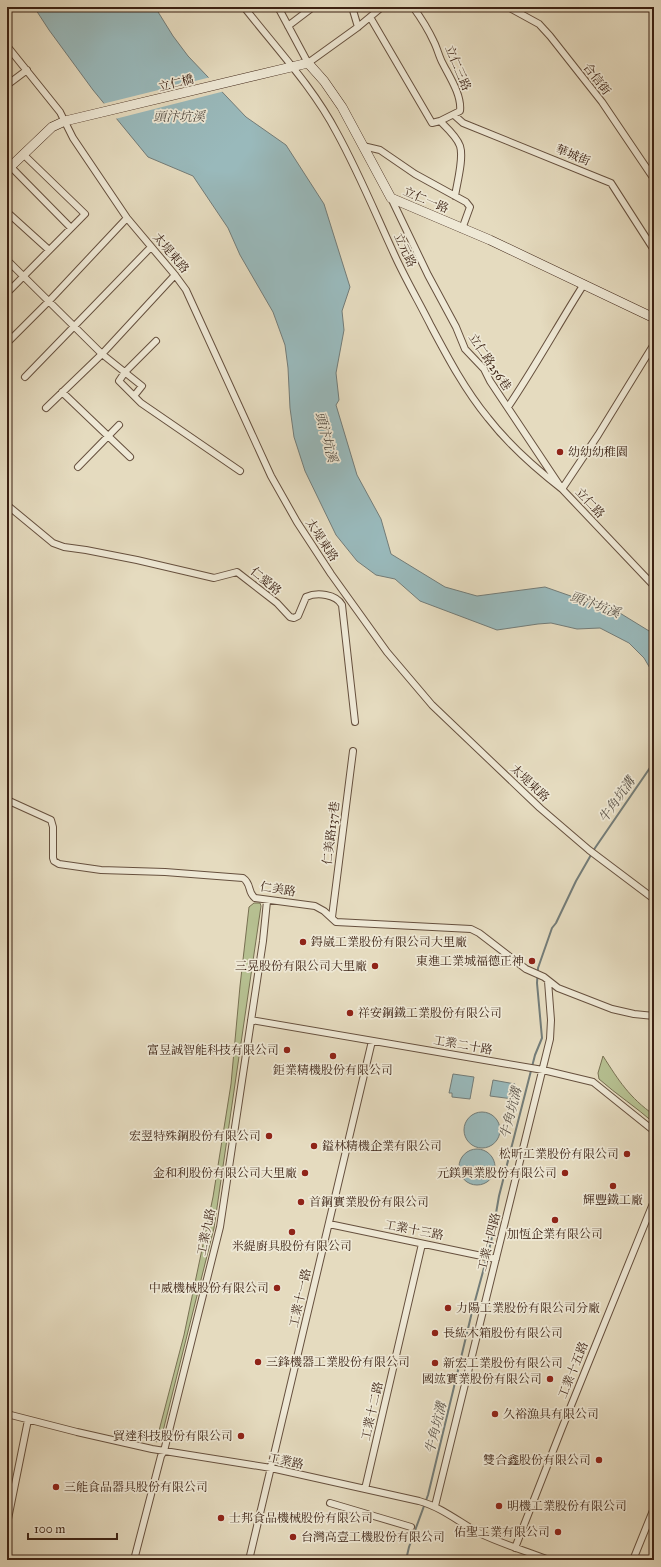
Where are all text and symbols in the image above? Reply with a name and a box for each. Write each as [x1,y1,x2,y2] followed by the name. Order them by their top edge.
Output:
[442,43,474,93] street label: 立仁三路
[580,61,614,98] street label: 合信街
[157,72,195,94] street label: 立仁橋
[153,109,207,125] water label: 頭汴坑溪
[554,142,593,169] street label: 華城街
[401,184,451,216] street label: 立仁一路
[150,230,192,276] street label: 太堤東路
[391,231,419,269] street label: 立元路
[466,331,514,393] street label: 立仁路256巷
[312,410,341,466] water label: 頭汴坑溪
[568,445,628,459] place label: 幼幼幼稚園
[555,447,565,457] marker: 幼幼幼稚園
[573,485,607,521] street label: 立仁路
[303,516,341,564] street label: 太堤東路
[248,564,284,598] street label: 仁愛路
[568,589,624,622] water label: 頭汴坑溪
[508,762,552,804] street label: 太堤東路
[596,772,640,826] water label: 牛角坑溝
[320,800,342,866] street label: 仁美路137巷
[259,879,297,899] street label: 仁美路
[311,935,467,949] place label: 鍀崴工業股份有限公司大里廠
[298,937,308,947] marker: 鍀崴工業股份有限公司大里廠
[416,954,524,968] place label: 東進工業城福德正神
[527,956,537,966] marker: 東進工業城福德正神
[235,959,367,973] place label: 三晃股份有限公司大里廠
[370,961,380,971] marker: 三晃股份有限公司大里廠
[358,1006,502,1020] place label: 祥安鋼鐵工業股份有限公司
[345,1008,355,1018] marker: 祥安鋼鐵工業股份有限公司
[432,1033,494,1057] street label: 工業二十路
[147,1043,279,1057] place label: 富昱誠智能科技有限公司
[282,1045,292,1055] marker: 富昱誠智能科技有限公司
[328,1051,338,1061] marker: 鉅業精機股份有限公司
[273,1063,393,1077] place label: 鉅業精機股份有限公司
[497,1084,526,1140] water label: 牛角坑溝
[129,1129,261,1143] place label: 宏翌特殊鋼股份有限公司
[264,1131,274,1141] marker: 宏翌特殊鋼股份有限公司
[322,1139,442,1153] place label: 鎰林精機企業有限公司
[309,1141,319,1151] marker: 鎰林精機企業有限公司
[499,1147,619,1161] place label: 松昕工業股份有限公司
[622,1149,632,1159] marker: 松昕工業股份有限公司
[153,1166,297,1180] place label: 金和利股份有限公司大里廠
[437,1166,557,1180] place label: 元鎂興業股份有限公司
[300,1168,310,1178] marker: 金和利股份有限公司大里廠
[560,1168,570,1178] marker: 元鎂興業股份有限公司
[608,1181,618,1191] marker: 輝豐鐵工廠
[583,1193,643,1207] place label: 輝豐鐵工廠
[309,1195,429,1209] place label: 首鋼實業股份有限公司
[296,1197,306,1207] marker: 首鋼實業股份有限公司
[194,1207,218,1257] street label: 工業九路
[475,1211,503,1273] street label: 工業十四路
[550,1215,560,1225] marker: 加恆企業有限公司
[383,1217,445,1243] street label: 工業十三路
[287,1227,297,1237] marker: 米緹廚具股份有限公司
[507,1227,603,1241] place label: 加恆企業有限公司
[232,1239,352,1253] place label: 米緹廚具股份有限公司
[286,1267,314,1329] street label: 工業十一路
[149,1281,269,1295] place label: 中威機械股份有限公司
[272,1283,282,1293] marker: 中威機械股份有限公司
[456,1301,600,1315] place label: 力陽工業股份有限公司分廠
[443,1303,453,1313] marker: 力陽工業股份有限公司分廠
[443,1326,563,1340] place label: 長紘木箱股份有限公司
[430,1328,440,1338] marker: 長紘木箱股份有限公司
[555,1340,591,1400] street label: 工業十五路
[266,1355,410,1369] place label: 三鋒機器工業股份有限公司
[443,1356,563,1370] place label: 新宏工業股份有限公司
[253,1357,263,1367] marker: 三鋒機器工業股份有限公司
[430,1358,440,1368] marker: 新宏工業股份有限公司
[422,1372,542,1386] place label: 國竑實業股份有限公司
[545,1374,555,1384] marker: 國竑實業股份有限公司
[358,1380,386,1442] street label: 工業十二路
[422,1399,451,1455] water label: 牛角坑溝
[503,1407,599,1421] place label: 久裕漁具有限公司
[490,1409,500,1419] marker: 久裕漁具有限公司
[113,1429,233,1443] place label: 貿達科技股份有限公司
[236,1431,246,1441] marker: 貿達科技股份有限公司
[267,1450,305,1472] street label: 工業路
[483,1453,591,1467] place label: 雙合鑫股份有限公司
[594,1455,604,1465] marker: 雙合鑫股份有限公司
[64,1480,208,1494] place label: 三能食品器具股份有限公司
[51,1482,61,1492] marker: 三能食品器具股份有限公司
[507,1499,627,1513] place label: 明機工業股份有限公司
[494,1501,504,1511] marker: 明機工業股份有限公司
[229,1511,373,1525] place label: 士邦食品機械股份有限公司
[216,1513,226,1523] marker: 士邦食品機械股份有限公司
[28,1515,117,1541] scale bar
[34,1522,65,1536] text: 100 m
[454,1525,550,1539] place label: 佑聖工業有限公司
[553,1527,563,1537] marker: 佑聖工業有限公司
[301,1530,445,1544] place label: 台灣高壹工機股份有限公司
[288,1532,298,1542] marker: 台灣高壹工機股份有限公司

